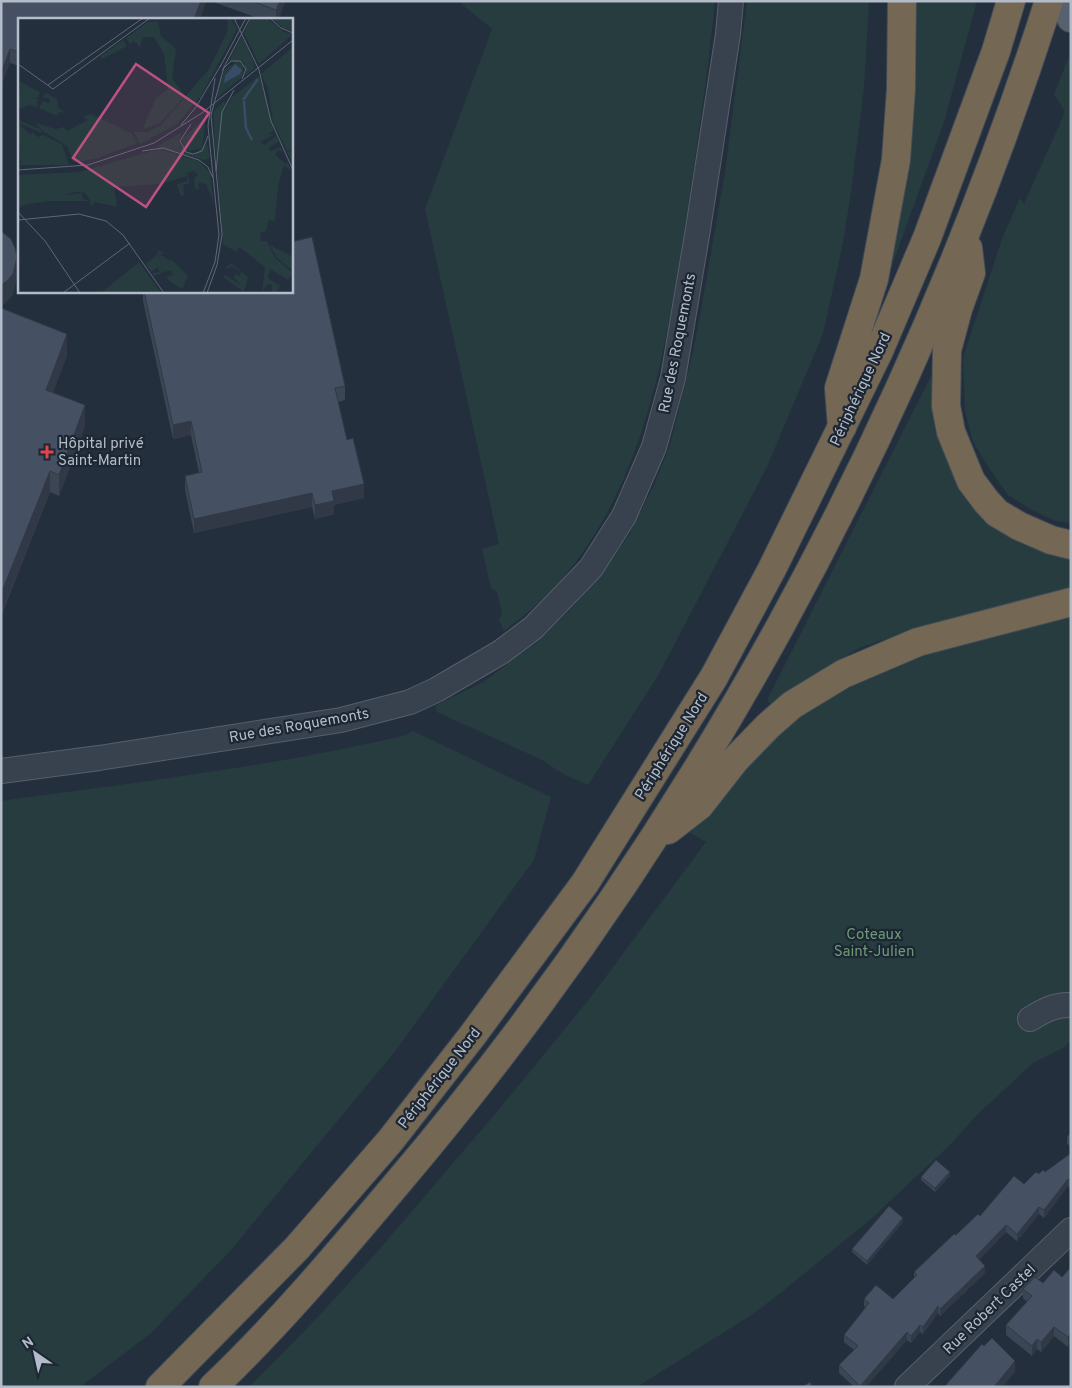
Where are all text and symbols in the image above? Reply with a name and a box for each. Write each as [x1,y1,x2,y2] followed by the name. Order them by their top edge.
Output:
[18,18,292,292] inset map
[656,272,701,415] street label: Rue des Roquemonts
[827,330,896,449] street label: Périphérique Nord
[58,435,144,471] place label: Hôpital privé Saint-Martin
[40,445,54,459] marker: Hôpital privé Saint-Martin
[632,690,713,804] street label: Périphérique Nord
[228,705,371,748] street label: Rue des Roquemonts
[834,926,914,962] park label: Coteaux Saint-Julien
[395,1025,486,1133] street label: Périphérique Nord
[940,1261,1040,1359] street label: Rue Robert Castel
[10,1328,60,1378] north arrow
[20,1334,37,1353] text: N

